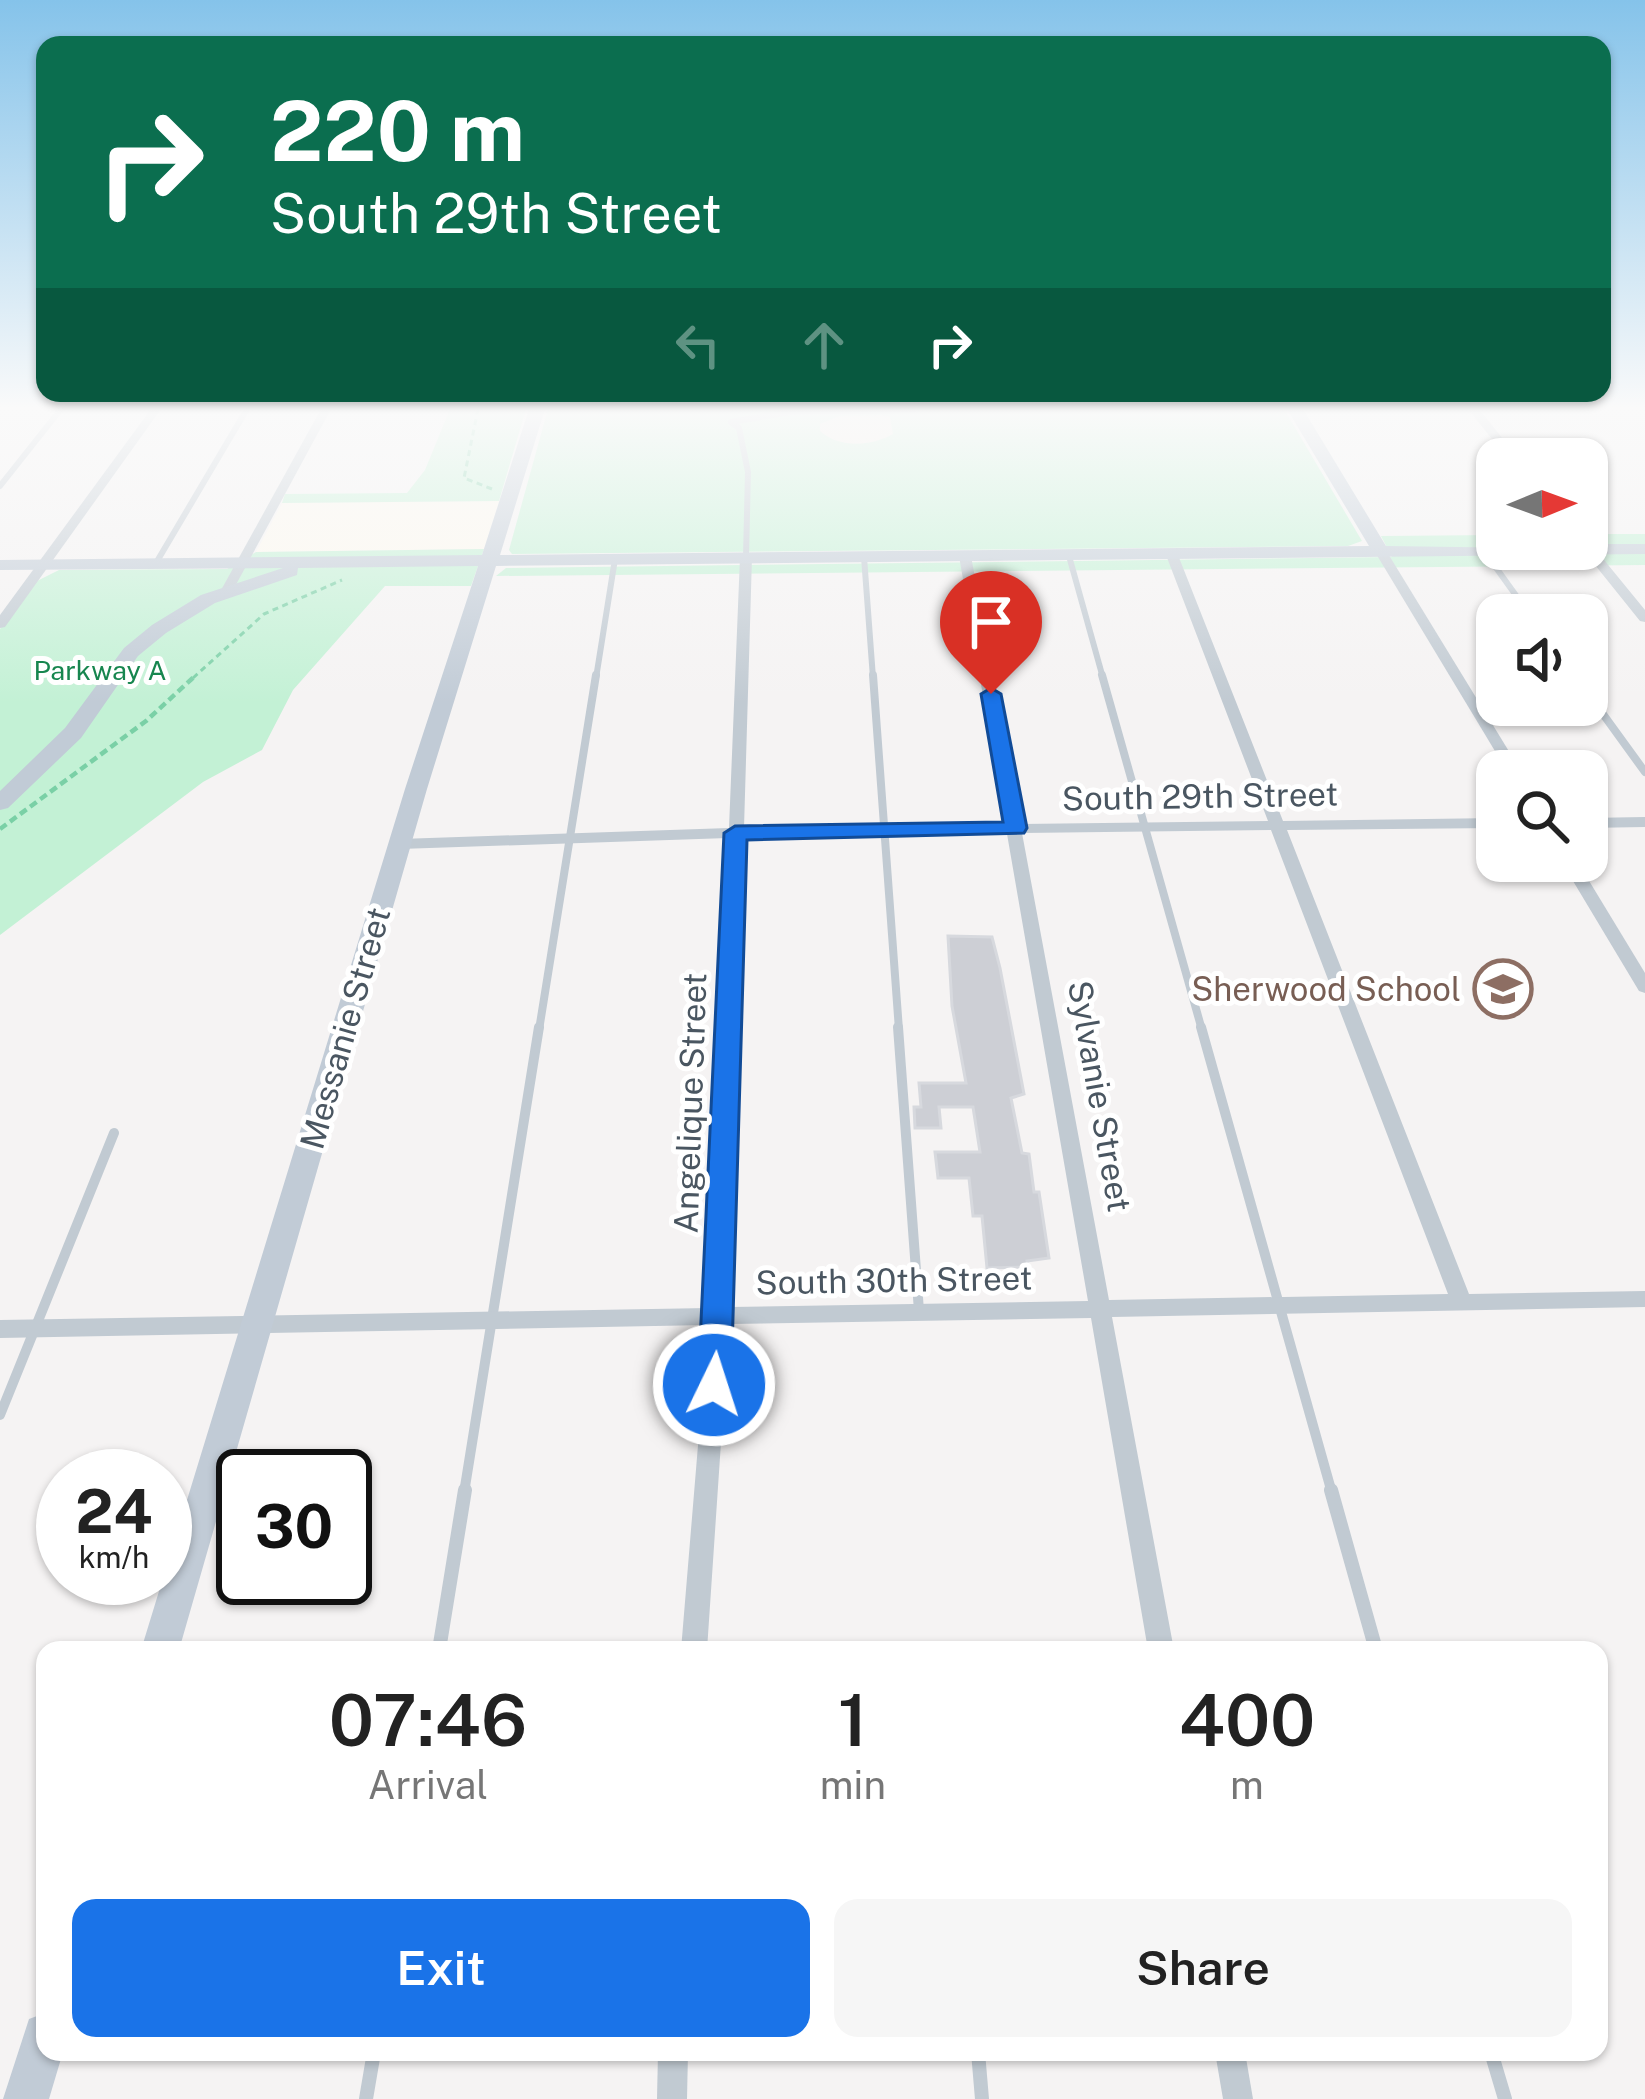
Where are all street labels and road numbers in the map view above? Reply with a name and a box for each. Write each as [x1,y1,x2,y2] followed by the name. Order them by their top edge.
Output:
[1062,775,1338,817] street label: South 29th Street
[292,903,398,1153] street label: Messanie Street
[666,972,714,1234] street label: Angelique Street
[1061,978,1139,1214] street label: Sylvanie Street
[755,1259,1033,1301] street label: South 30th Street

